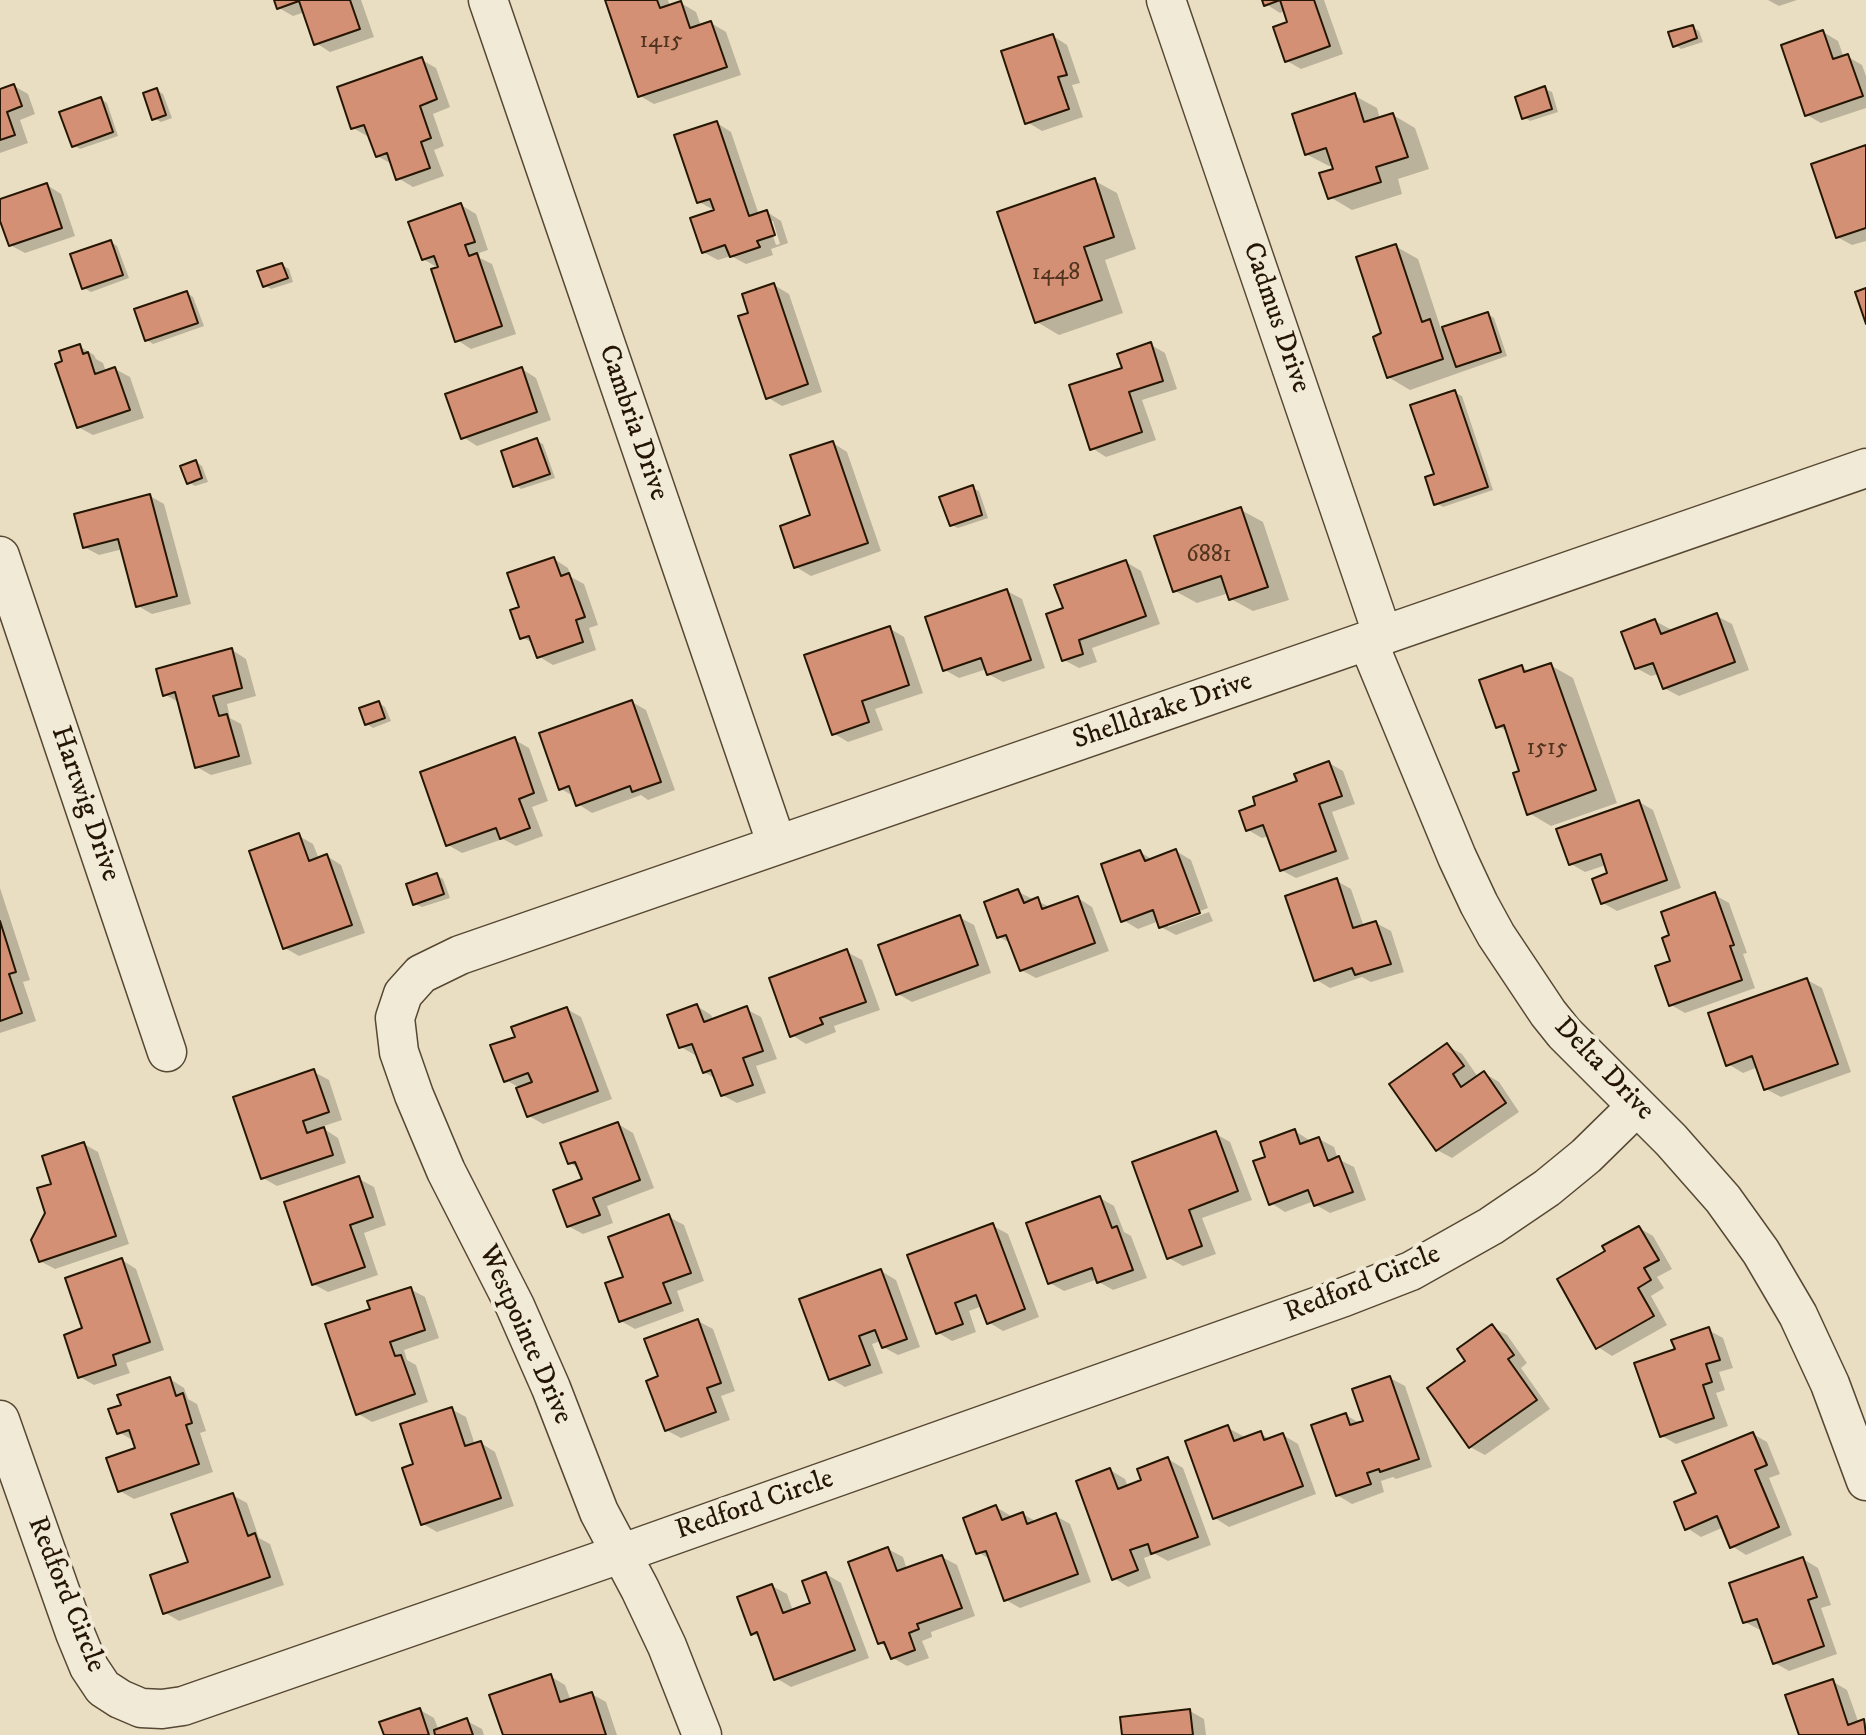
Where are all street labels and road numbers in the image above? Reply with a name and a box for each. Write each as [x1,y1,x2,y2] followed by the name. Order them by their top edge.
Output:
[1234,238,1316,398] street label: Cadmus Drive
[590,341,674,505] street label: Cambria Drive
[1069,666,1257,758] street label: Shelldrake Drive
[42,722,126,886] street label: Hartwig Drive
[1546,1012,1660,1128] street label: Delta Drive
[1280,1239,1446,1331] street label: Redford Circle
[470,1240,578,1430] street label: Westpointe Drive
[672,1463,838,1549] street label: Redford Circle
[19,1512,111,1678] street label: Redford Circle

